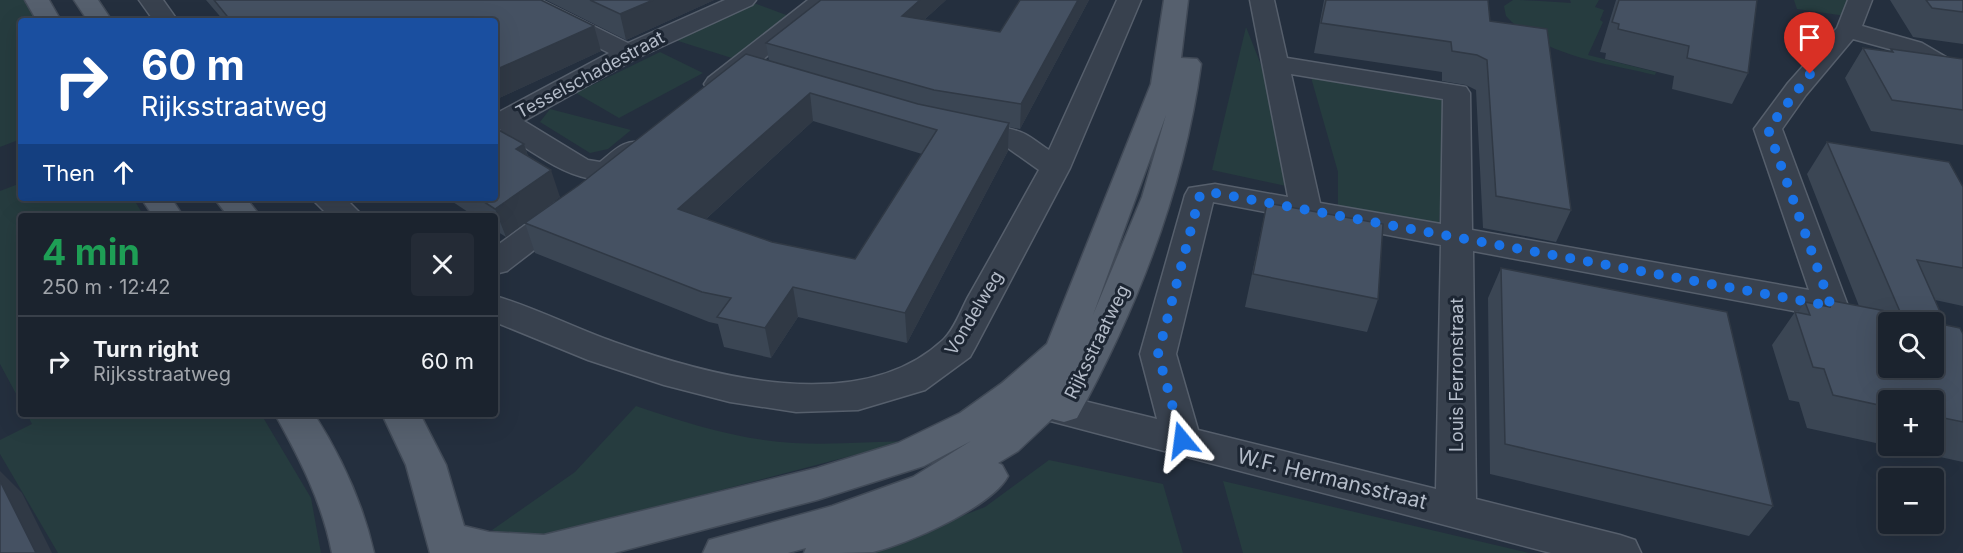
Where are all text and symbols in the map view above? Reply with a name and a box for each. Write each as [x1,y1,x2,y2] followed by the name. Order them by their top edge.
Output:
[1784,12,1835,74] pin
[1793,21,1826,54] icon: arrive
[512,27,668,123] street label: Tesselschadestraat
[141,39,245,90] text: 60 m
[42,42,120,120] icon: right
[141,90,327,123] text: Rijksstraatweg
[107,156,140,189] icon: ahead
[42,160,95,186] text: Then
[42,230,140,274] text: 4 min
[411,233,474,296] button: close
[940,267,1007,359] street label: Vondelweg
[42,275,170,299] text: 250 m · 12:42
[1060,281,1133,402] street label: Rijksstraatweg
[1446,298,1467,452] street label: Louis Ferronstraat
[1878,312,1944,534] map controls
[1878,312,1944,378] button: search
[93,336,199,362] text: Turn right
[42,345,75,378] icon: right
[421,348,474,374] text: 60 m
[93,362,231,386] text: Rijksstraatweg
[1878,390,1944,456] button: +
[1150,408,1214,472] position arrow
[1235,443,1430,514] street label: W.F. Hermansstraat
[1878,468,1944,534] button: −

